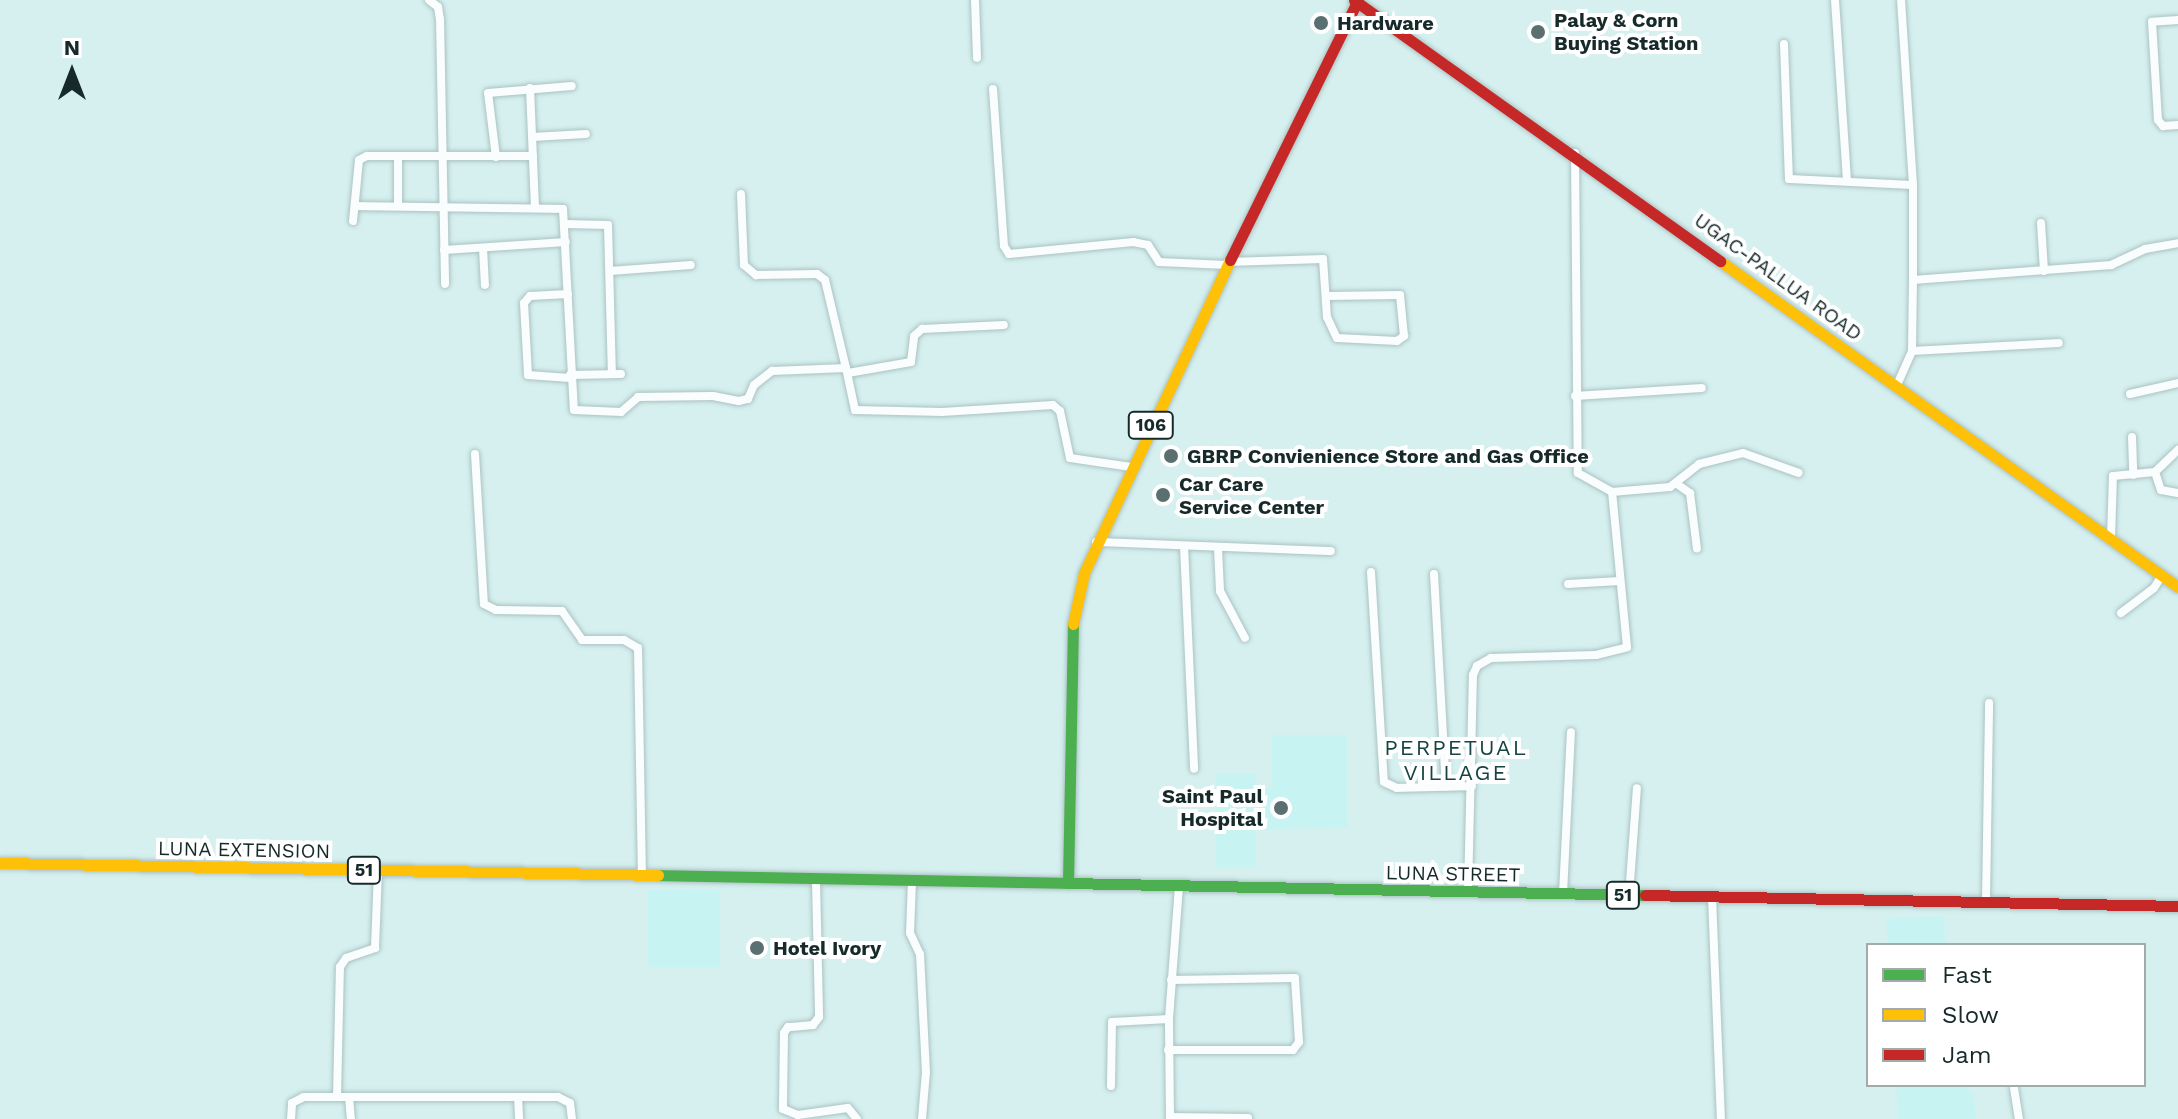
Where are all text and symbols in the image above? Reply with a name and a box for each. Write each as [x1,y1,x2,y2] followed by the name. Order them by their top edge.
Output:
[1554,8,1698,55] place label: Palay & Corn Buying Station
[1337,11,1434,35] place label: Hardware
[1312,14,1330,32] marker: Hardware
[1529,23,1547,41] marker: Palay & Corn Buying Station
[32,32,112,112] north arrow
[64,35,80,60] text: N
[1689,208,1867,346] street label: UGAC-PALLUA ROAD
[1127,411,1175,439] road number: 106
[1187,444,1589,468] place label: GBRP Convienience Store and Gas Office
[1162,447,1180,465] marker: GBRP Convienience Store and Gas Office
[1179,472,1324,519] place label: Car Care Service Center
[1154,486,1172,504] marker: Car Care Service Center
[1384,734,1528,786] district label: PERPETUAL VILLAGE
[1162,784,1263,831] place label: Saint Paul Hospital
[1270,797,1292,819] marker: Saint Paul Hospital
[157,836,331,864] street label: LUNA EXTENSION
[346,856,382,884] road number: 51
[1385,861,1521,887] street label: LUNA STREET
[1605,881,1641,909] road number: 51
[773,936,882,960] place label: Hotel Ivory
[748,939,766,957] marker: Hotel Ivory
[1866,943,2146,1087] legend
[1942,961,1992,989] text: Fast
[1942,1001,1999,1029] text: Slow
[1942,1041,1992,1069] text: Jam

